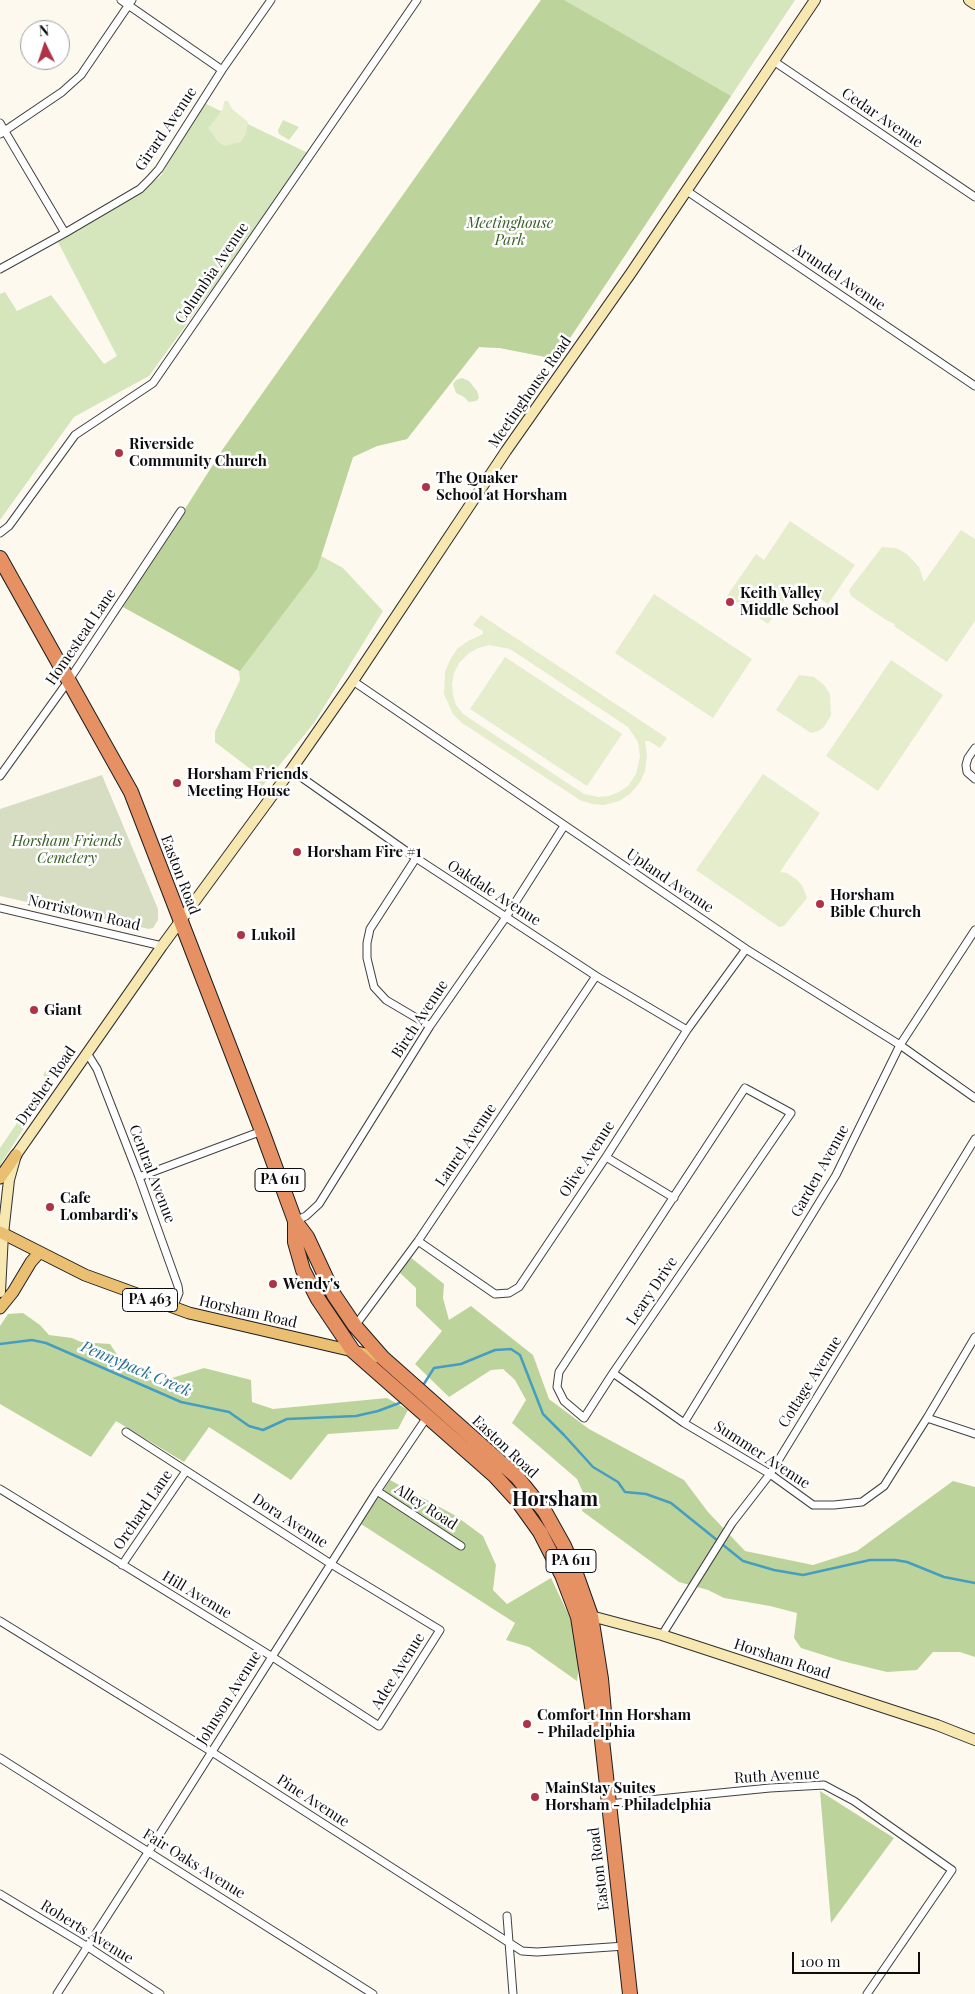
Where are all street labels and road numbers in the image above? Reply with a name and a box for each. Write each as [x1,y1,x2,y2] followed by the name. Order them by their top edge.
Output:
[131,84,201,174] street label: Girard Avenue
[838,84,926,152] street label: Cedar Avenue
[171,219,253,327] street label: Columbia Avenue
[789,239,889,315] street label: Arundel Avenue
[485,333,575,451] street label: Meetinghouse Road
[42,585,120,689] street label: Homestead Lane
[157,833,203,917] street label: Easton Road
[623,845,717,917] street label: Upland Avenue
[444,856,544,930] street label: Oakdale Avenue
[26,891,142,935] street label: Norristown Road
[388,977,452,1061] street label: Birch Avenue
[12,1043,80,1129] street label: Dresher Road
[432,1100,500,1190] street label: Laurel Avenue
[556,1117,618,1201] street label: Olive Avenue
[125,1122,179,1226] street label: Central Avenue
[787,1122,853,1220] street label: Garden Avenue
[255,1168,305,1192] road number: PA 611
[623,1253,681,1329] street label: Leary Drive
[122,1288,178,1312] road number: PA 463
[197,1292,299,1332] street label: Horsham Road
[775,1333,845,1431] street label: Cottage Avenue
[468,1412,542,1482] street label: Easton Road
[711,1417,813,1493] street label: Summer Avenue
[110,1467,176,1553] street label: Orchard Lane
[391,1480,461,1534] street label: Alley Road
[249,1490,331,1552] street label: Dora Avenue
[546,1550,596,1572] road number: PA 611
[159,1567,235,1623] street label: Hill Avenue
[367,1630,429,1712] street label: Adee Avenue
[732,1635,832,1683] street label: Horsham Road
[193,1648,265,1748] street label: Johnson Avenue
[734,1765,820,1787] street label: Ruth Avenue
[273,1771,353,1831] street label: Pine Avenue
[139,1825,249,1903] street label: Fair Oaks Avenue
[585,1826,613,1912] street label: Easton Road
[37,1896,137,1968] street label: Roberts Avenue

